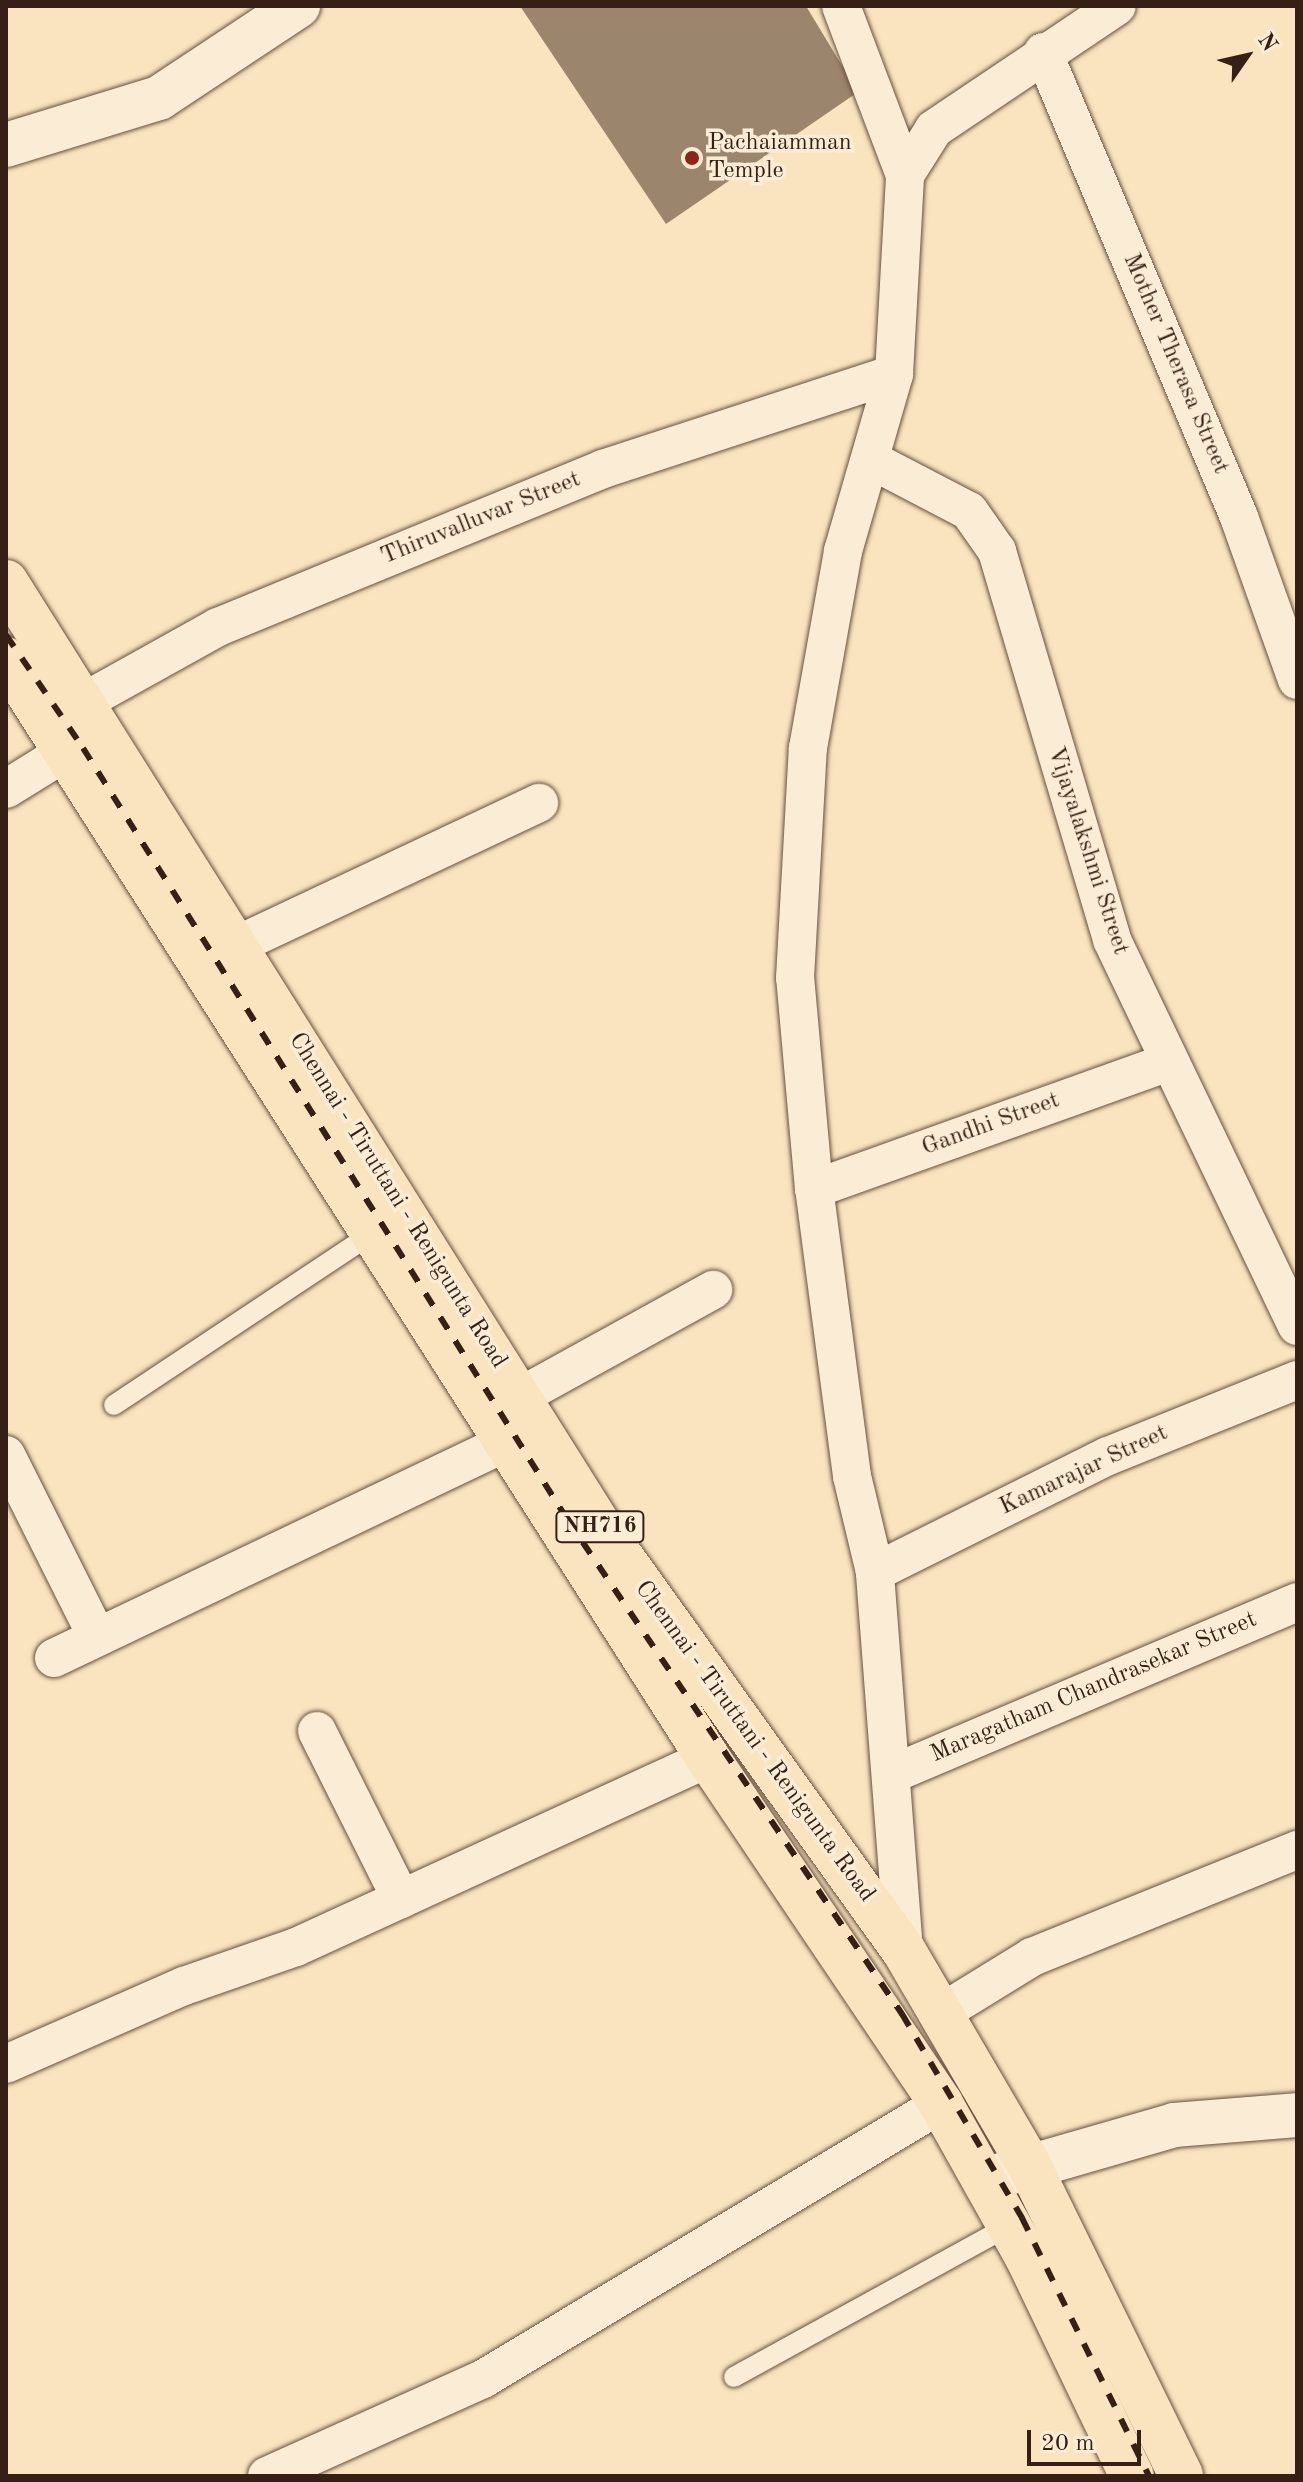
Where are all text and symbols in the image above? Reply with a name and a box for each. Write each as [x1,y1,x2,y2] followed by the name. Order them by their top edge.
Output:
[1207,16,1287,96] north arrow
[1253,29,1281,56] text: N
[708,130,852,186] place label: Pachaiamman Temple
[683,149,701,167] marker: Pachaiamman Temple
[1116,249,1234,479] street label: Mother Therasa Street
[377,466,585,572] street label: Thiruvalluvar Street
[1040,743,1134,959] street label: Vijayalakshmi Street
[281,1028,513,1374] street label: Chennai - Tiruttani - Renigunta Road
[918,1087,1064,1163] street label: Gandhi Street
[995,1419,1173,1523] street label: Kamarajar Street
[554,1509,646,1545] road number: NH716
[628,1576,880,1908] street label: Chennai - Tiruttani - Renigunta Road
[927,1606,1261,1770] street label: Maragatham Chandrasekar Street
[1031,2414,1145,2464] scale bar
[1041,2432,1095,2456] text: 20 m

